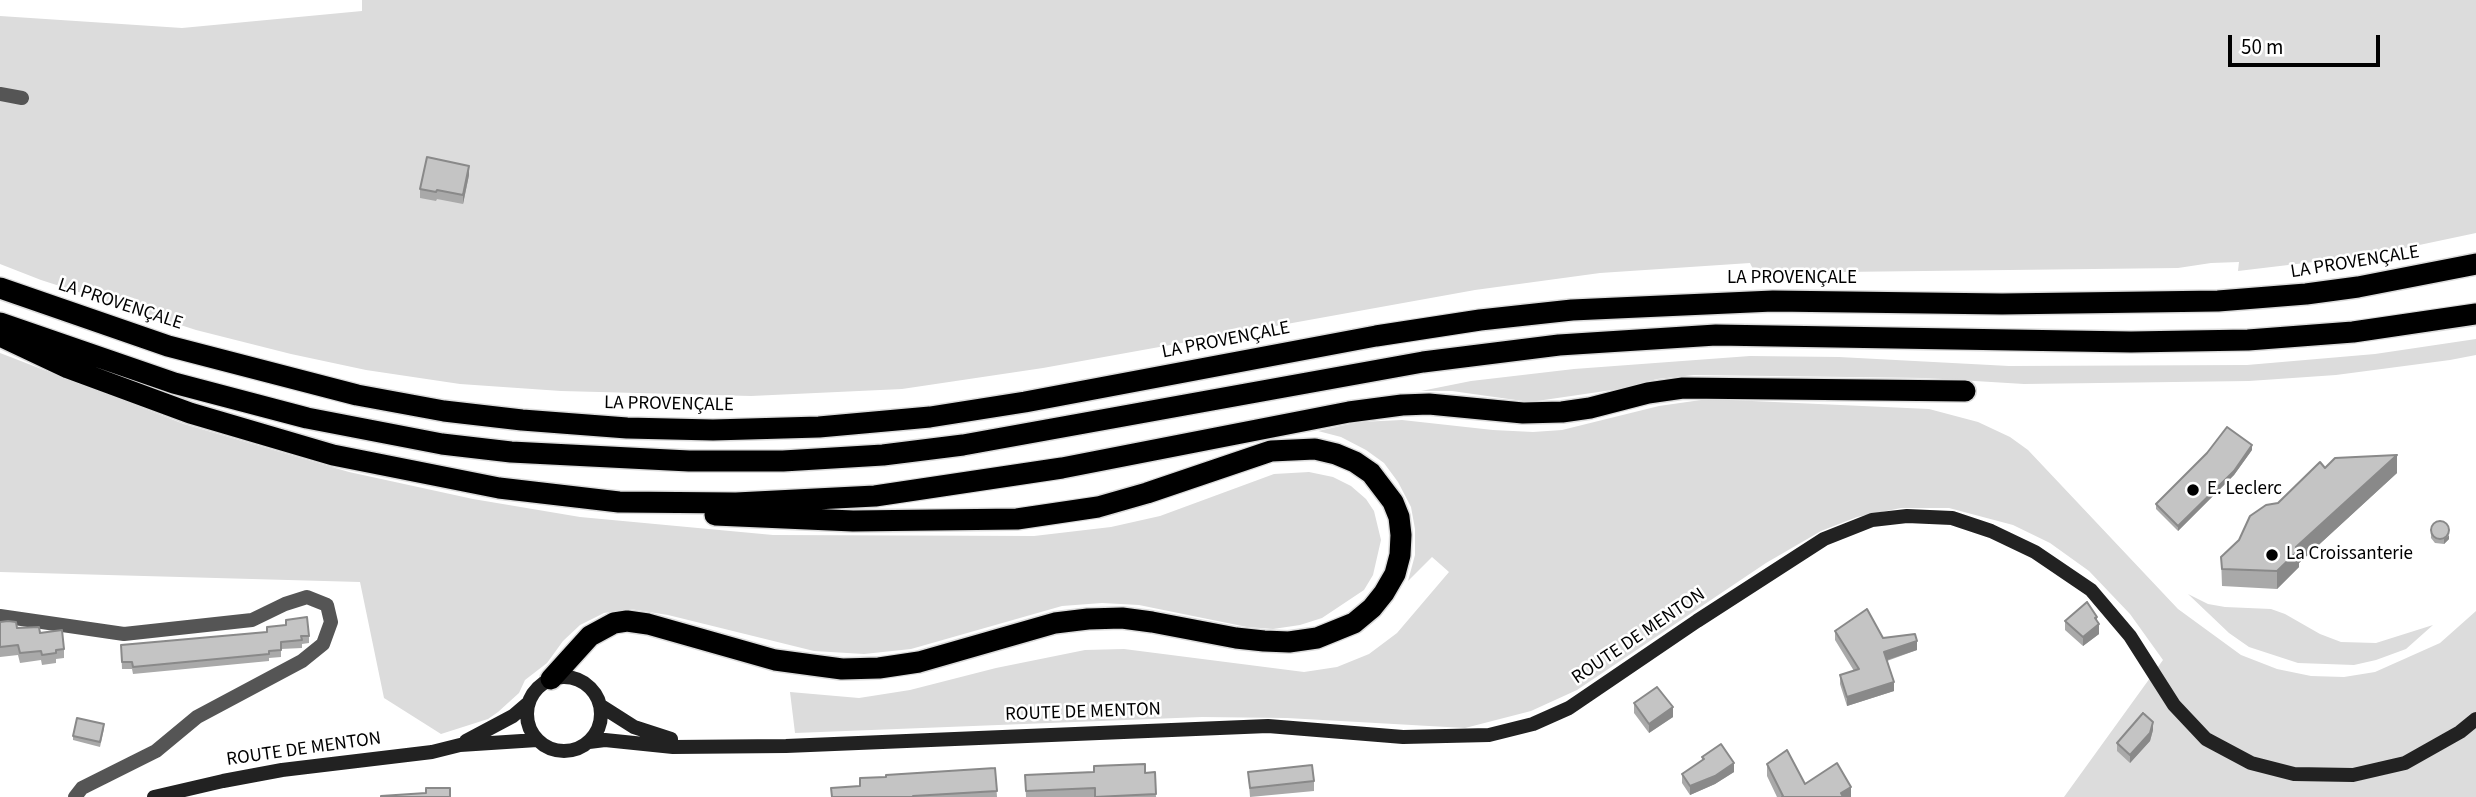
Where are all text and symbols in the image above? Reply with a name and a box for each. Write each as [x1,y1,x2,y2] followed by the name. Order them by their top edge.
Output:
[2231,21,2383,65] scale bar
[2241,32,2283,62] text: 50 m
[2289,242,2421,284] street label: LA PROVENÇALE
[1727,268,1857,290] street label: LA PROVENÇALE
[55,274,185,336] street label: LA PROVENÇALE
[1160,317,1292,365] street label: LA PROVENÇALE
[604,392,734,418] street label: LA PROVENÇALE
[2207,479,2282,501] place label: E. Leclerc
[2185,482,2201,498] marker: E. Leclerc
[2286,544,2413,566] place label: La Croissanterie
[2264,547,2280,563] marker: La Croissanterie
[1568,584,1710,690] street label: ROUTE DE MENTON
[1005,699,1161,727] street label: ROUTE DE MENTON
[225,728,383,772] street label: ROUTE DE MENTON

